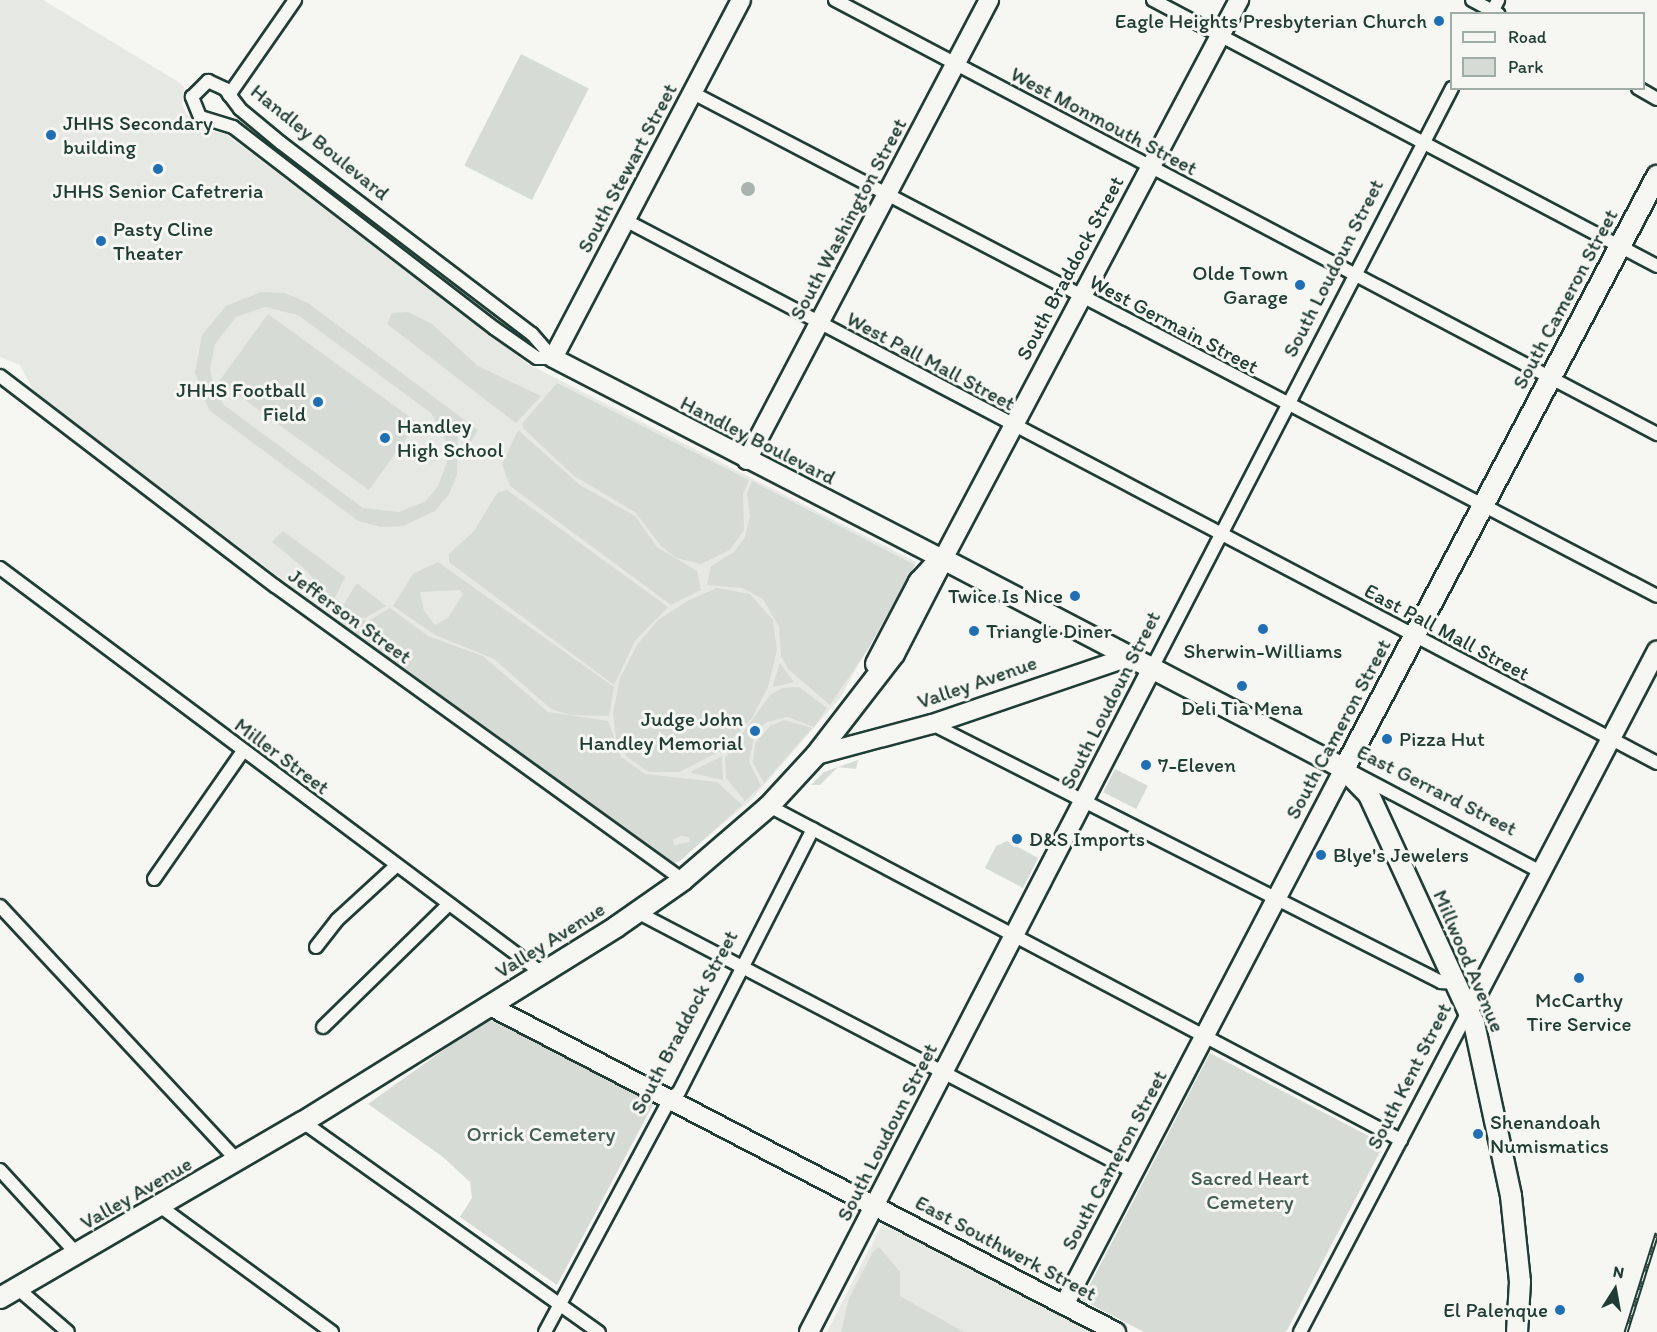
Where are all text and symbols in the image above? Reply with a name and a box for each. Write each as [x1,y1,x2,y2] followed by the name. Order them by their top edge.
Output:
[1115,8,1427,34] place label: Eagle Heights Presbyterian Church
[1450,12,1645,90] legend
[1432,14,1446,28] marker: Eagle Heights Presbyterian Church
[1508,26,1547,48] text: Road
[1508,56,1543,78] text: Park
[1007,61,1201,181] street label: West Monmouth Street
[245,78,395,206] street label: Handley Boulevard
[572,79,682,257] street label: South Stewart Street
[63,110,213,160] place label: JHHS Secondary building
[784,114,912,324] street label: South Washington Street
[44,128,58,142] marker: JHHS Secondary building
[151,162,165,176] marker: JHHS Senior Cafetreria
[1011,172,1129,364] street label: South Braddock Street
[1277,175,1389,361] street label: South Loudoun Street
[53,178,263,204] place label: JHHS Senior Cafetreria
[1507,205,1623,393] street label: South Cameron Street
[113,216,213,266] place label: Pasty Cline Theater
[94,234,108,248] marker: Pasty Cline Theater
[1195,260,1288,310] place label: Olde Town Garage
[1086,269,1262,379] street label: West Germain Street
[1293,278,1307,292] marker: Olde Town Garage
[842,306,1020,416] street label: West Pall Mall Street
[177,377,306,427] place label: JHHS Football Field
[676,390,840,490] street label: Handley Boulevard
[311,395,325,409] marker: JHHS Football Field
[397,413,503,463] place label: Handley High School
[378,431,392,445] marker: Handley High School
[284,563,416,669] street label: Jefferson Street
[1360,578,1534,686] street label: East Pall Mall Street
[948,583,1063,609] place label: Twice Is Nice
[1068,589,1082,603] marker: Twice Is Nice
[1054,607,1166,793] street label: South Loudoun Street
[986,618,1112,644] place label: Triangle Diner
[1256,622,1270,636] marker: Sherwin-Williams
[967,624,981,638] marker: Triangle Diner
[1280,635,1396,823] street label: South Cameron Street
[1184,638,1342,664] place label: Sherwin-Williams
[914,650,1040,714] street label: Valley Avenue
[1235,679,1249,693] marker: Deli Tia Mena
[1182,695,1302,721] place label: Deli Tia Mena
[579,706,743,756] place label: Judge John Handley Memorial
[230,712,334,800] street label: Miller Street
[748,724,762,738] marker: Judge John Handley Memorial
[1399,726,1485,752] place label: Pizza Hut
[1380,732,1394,746] marker: Pizza Hut
[1353,739,1521,841] street label: East Gerrard Street
[1158,752,1236,778] place label: 7-Eleven
[1139,758,1153,772] marker: 7-Eleven
[1029,826,1145,852] place label: D&S Imports
[1010,832,1024,846] marker: D&S Imports
[1333,842,1469,868] place label: Blye's Jewelers
[1314,848,1328,862] marker: Blye's Jewelers
[1428,886,1510,1036] street label: Millwood Avenue
[490,896,610,984] street label: Valley Avenue
[625,926,743,1118] street label: South Braddock Street
[1572,971,1586,985] marker: McCarthy Tire Service
[1526,987,1632,1037] place label: McCarthy Tire Service
[1361,999,1457,1153] street label: South Kent Street
[831,1039,943,1225] street label: South Loudoun Street
[1056,1066,1172,1254] street label: South Cameron Street
[1490,1109,1609,1159] place label: Shenandoah Numismatics
[466,1121,616,1147] park label: Orrick Cemetery
[1471,1127,1485,1141] marker: Shenandoah Numismatics
[76,1151,196,1235] street label: Valley Avenue
[1191,1165,1309,1215] park label: Sacred Heart Cemetery
[911,1190,1101,1306] street label: East Southwerk Street
[1585,1260,1645,1320] north arrow
[1611,1261,1626,1282] text: N
[1444,1297,1548,1323] place label: El Palenque
[1553,1303,1567,1317] marker: El Palenque

